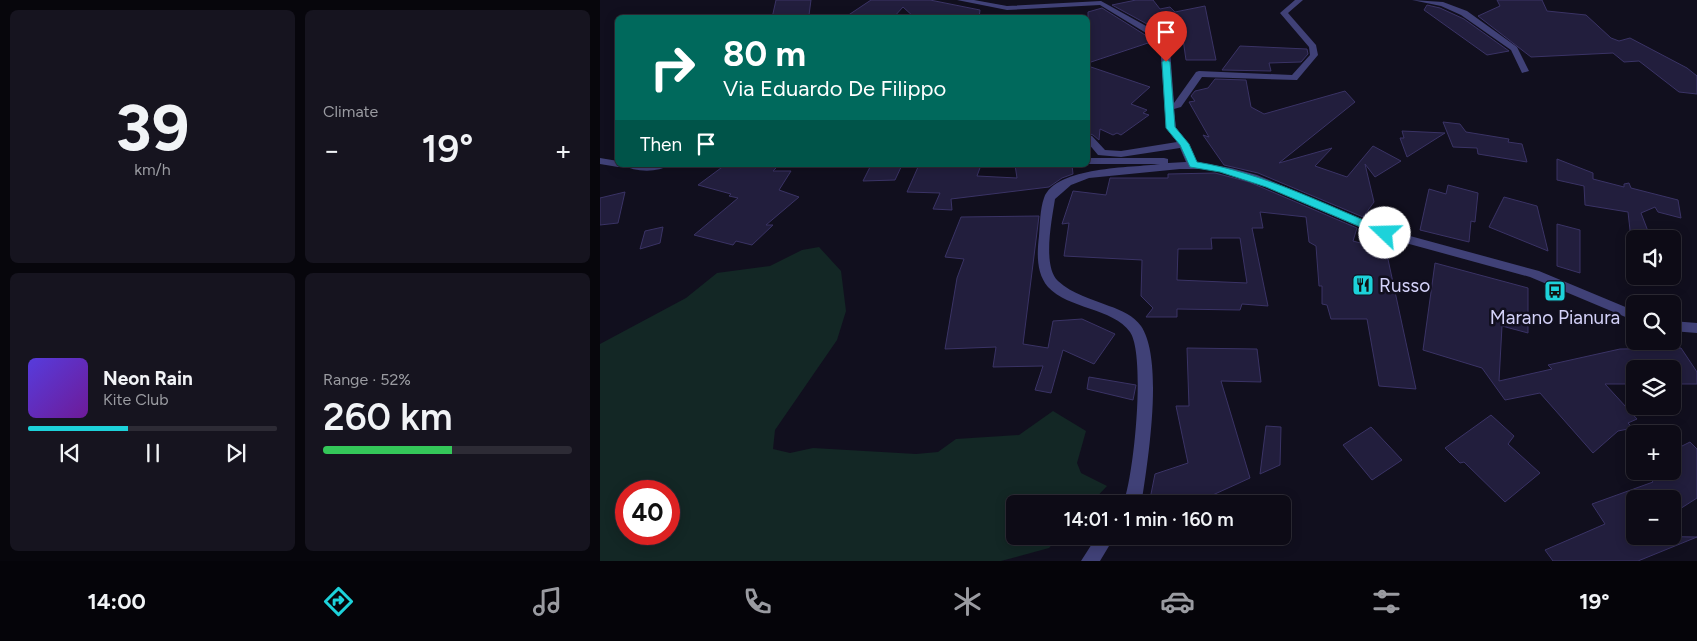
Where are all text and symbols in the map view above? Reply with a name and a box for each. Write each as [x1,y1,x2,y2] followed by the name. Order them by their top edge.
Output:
[1145,11,1187,62] pin
[1152,18,1180,46] icon: arrive
[723,33,806,75] text: 80 m
[640,35,705,100] icon: right
[723,75,946,102] text: Via Eduardo De Filippo
[116,88,189,166] text: 39
[323,102,378,121] text: Climate
[422,126,473,172] text: 19°
[692,130,720,158] icon: arrive
[323,133,340,167] text: −
[555,133,572,167] text: +
[640,133,682,156] text: Then
[134,160,171,179] text: km/h
[1358,206,1410,258] position arrow
[1626,230,1681,545] map controls
[1626,230,1681,285] button: sound
[1351,273,1375,297] restaurant icon: Russo
[1379,274,1430,297] place label: Russo
[1543,279,1567,303] bus stop icon: Marano Pianura
[1626,295,1681,350] button: search
[1490,306,1620,329] place label: Marano Pianura
[1626,360,1681,415] button: layers
[103,367,193,390] text: Neon Rain
[323,370,411,389] text: Range · 52%
[103,390,169,409] text: Kite Club
[323,394,453,440] text: 260 km
[1626,425,1681,480] button: +
[56,439,84,467] icon: previous
[139,439,167,467] icon: pause
[222,439,250,467] icon: next
[615,480,680,545] speed limit sign: 40
[1626,490,1681,545] button: −
[1063,508,1234,531] text: 14:01 · 1 min · 160 m
[321,584,356,619] icon: directions
[530,584,565,619] icon: music
[740,584,775,619] icon: phone
[950,584,985,619] icon: climate
[1160,584,1195,619] icon: car
[1369,584,1404,619] icon: filters
[87,588,146,615] text: 14:00
[1579,588,1610,615] text: 19°

